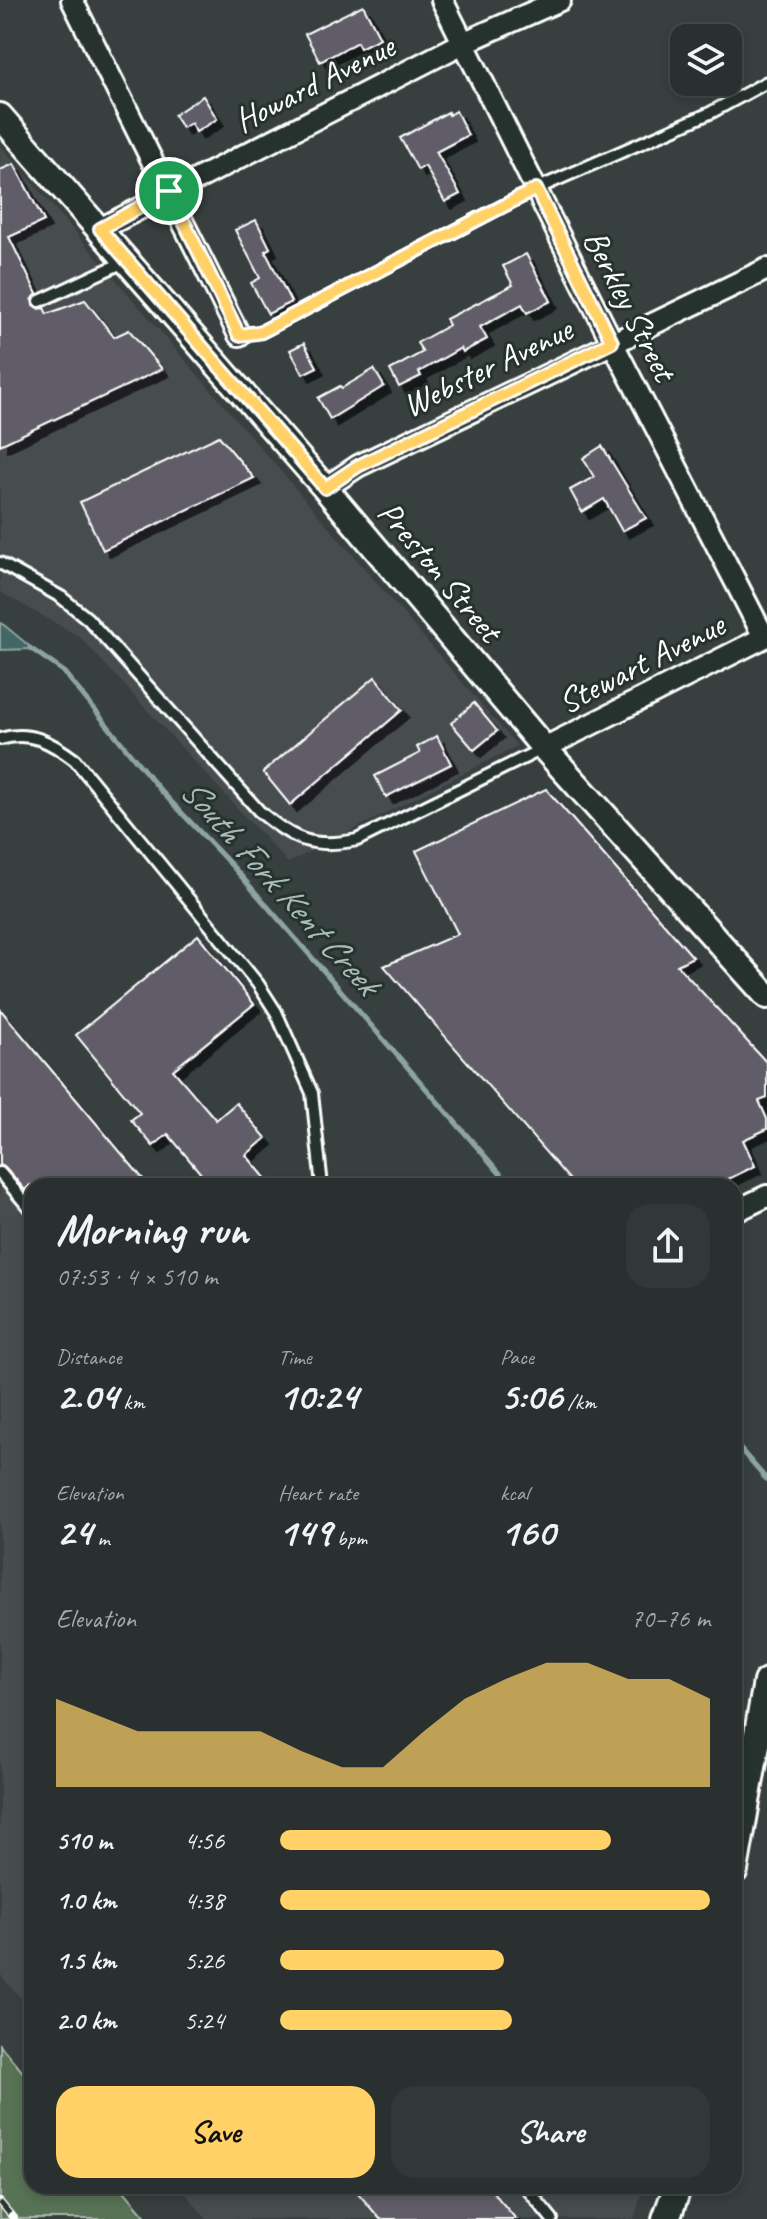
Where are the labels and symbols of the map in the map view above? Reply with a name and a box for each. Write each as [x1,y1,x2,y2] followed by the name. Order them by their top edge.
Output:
[227,23,403,142] street label: Howard Avenue
[135,157,203,225] pin
[574,222,688,391] street label: Berkley Street
[395,307,581,427] street label: Webster Avenue
[369,492,514,653] street label: Preston Street
[551,602,733,723] street label: Stewart Avenue
[171,768,393,1008] water label: South Fork Kent Creek

